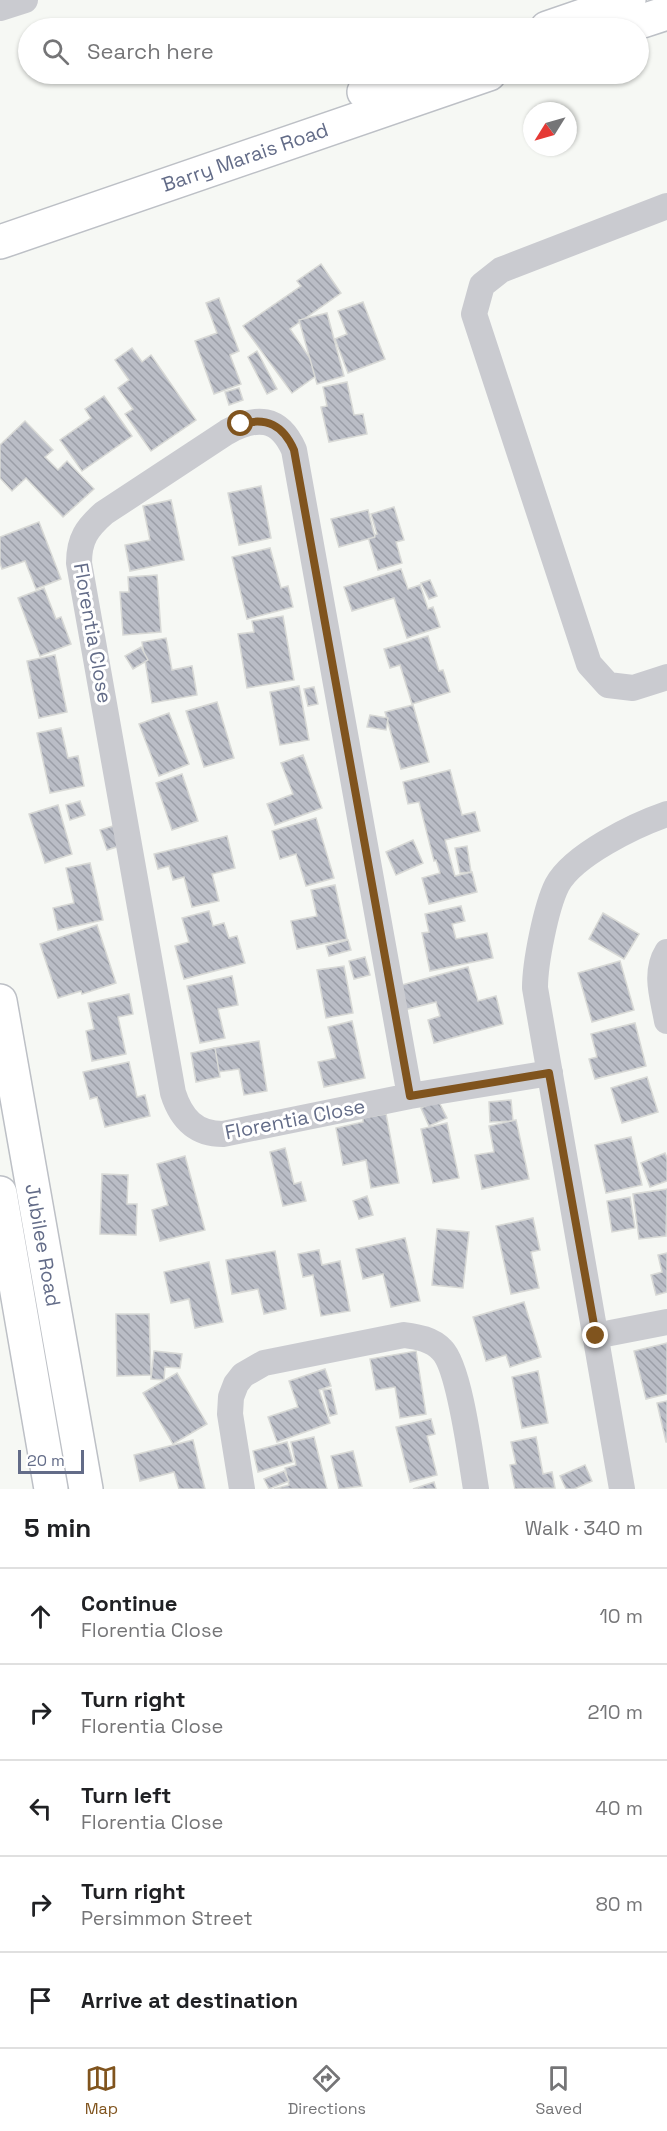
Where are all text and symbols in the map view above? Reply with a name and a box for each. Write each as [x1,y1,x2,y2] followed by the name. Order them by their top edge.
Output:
[18,18,649,84] search box
[39,35,72,68] icon: search
[87,37,214,65] text: Search here
[523,102,577,156] north arrow
[158,116,332,198] street label: Barry Marais Road
[227,410,253,436] route start
[68,561,118,705] street label: Florentia Close
[223,1093,367,1145] street label: Florentia Close
[19,1182,67,1308] street label: Jubilee Road
[582,1322,608,1348] route end
[18,1447,84,1474] scale bar
[27,1450,65,1471] text: 20 m
[24,1511,91,1545] text: 5 min
[525,1515,643,1541] text: Walk · 340 m
[81,1589,177,1617] text: Continue
[24,1600,57,1633] icon: ahead
[599,1603,643,1629] text: 10 m
[81,1617,223,1643] text: Florentia Close
[81,1685,186,1713] text: Turn right
[24,1696,57,1729] icon: right
[587,1699,643,1725] text: 210 m
[81,1713,223,1739] text: Florentia Close
[81,1781,171,1809] text: Turn left
[24,1792,57,1825] icon: left
[595,1795,643,1821] text: 40 m
[81,1809,223,1835] text: Florentia Close
[81,1877,186,1905] text: Turn right
[24,1888,57,1921] icon: right
[595,1891,643,1917] text: 80 m
[81,1905,253,1931] text: Persimmon Street
[24,1984,57,2017] icon: arrive
[81,1986,298,2014] text: Arrive at destination
[85,2062,118,2119] tab: Map
[288,2062,366,2119] tab: Directions
[536,2062,582,2119] tab: Saved

